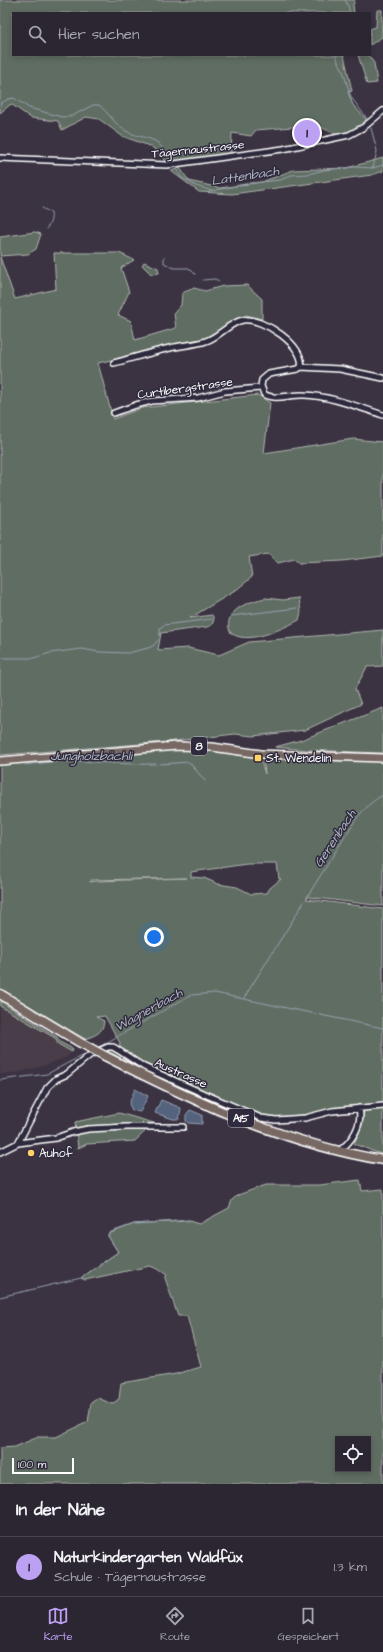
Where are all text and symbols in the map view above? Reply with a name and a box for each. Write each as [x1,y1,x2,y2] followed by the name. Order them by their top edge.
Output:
[12,12,371,56] search box
[26,23,48,45] icon: search
[58,24,139,45] text: Hier suchen
[294,118,320,148] pin: 1
[151,136,246,164] street label: Tägernaustrasse
[210,162,281,190] water label: Lattenbach
[136,373,234,405] street label: Curtibergstrasse
[191,737,207,755] road number: 8
[50,747,134,766] water label: Jungholzbächli
[266,750,331,767] place label: St. Wendelin
[253,753,263,763] marker: St. Wendelin
[310,806,360,871] water label: Gerenbach
[144,927,164,947] your location
[111,984,187,1037] water label: Wagnerbach
[152,1054,210,1093] street label: Austrasse
[228,1109,254,1127] road number: A15
[39,1145,73,1162] place label: Auhof
[26,1148,36,1158] marker: Auhof
[335,1436,371,1472] map controls
[335,1436,371,1472] button: locate
[12,1456,74,1475] scale bar
[18,1457,46,1472] text: 100 m
[16,1498,105,1522] text: In der Nähe
[54,1547,243,1568] text: Naturkindergarten Waldfüx
[28,1558,30,1576] text: 1
[334,1558,367,1576] text: 1.3 km
[54,1568,206,1586] text: Schule · Tägernaustrasse
[44,1605,72,1644] tab: Karte
[160,1605,190,1644] tab: Route
[278,1605,339,1644] tab: Gespeichert

